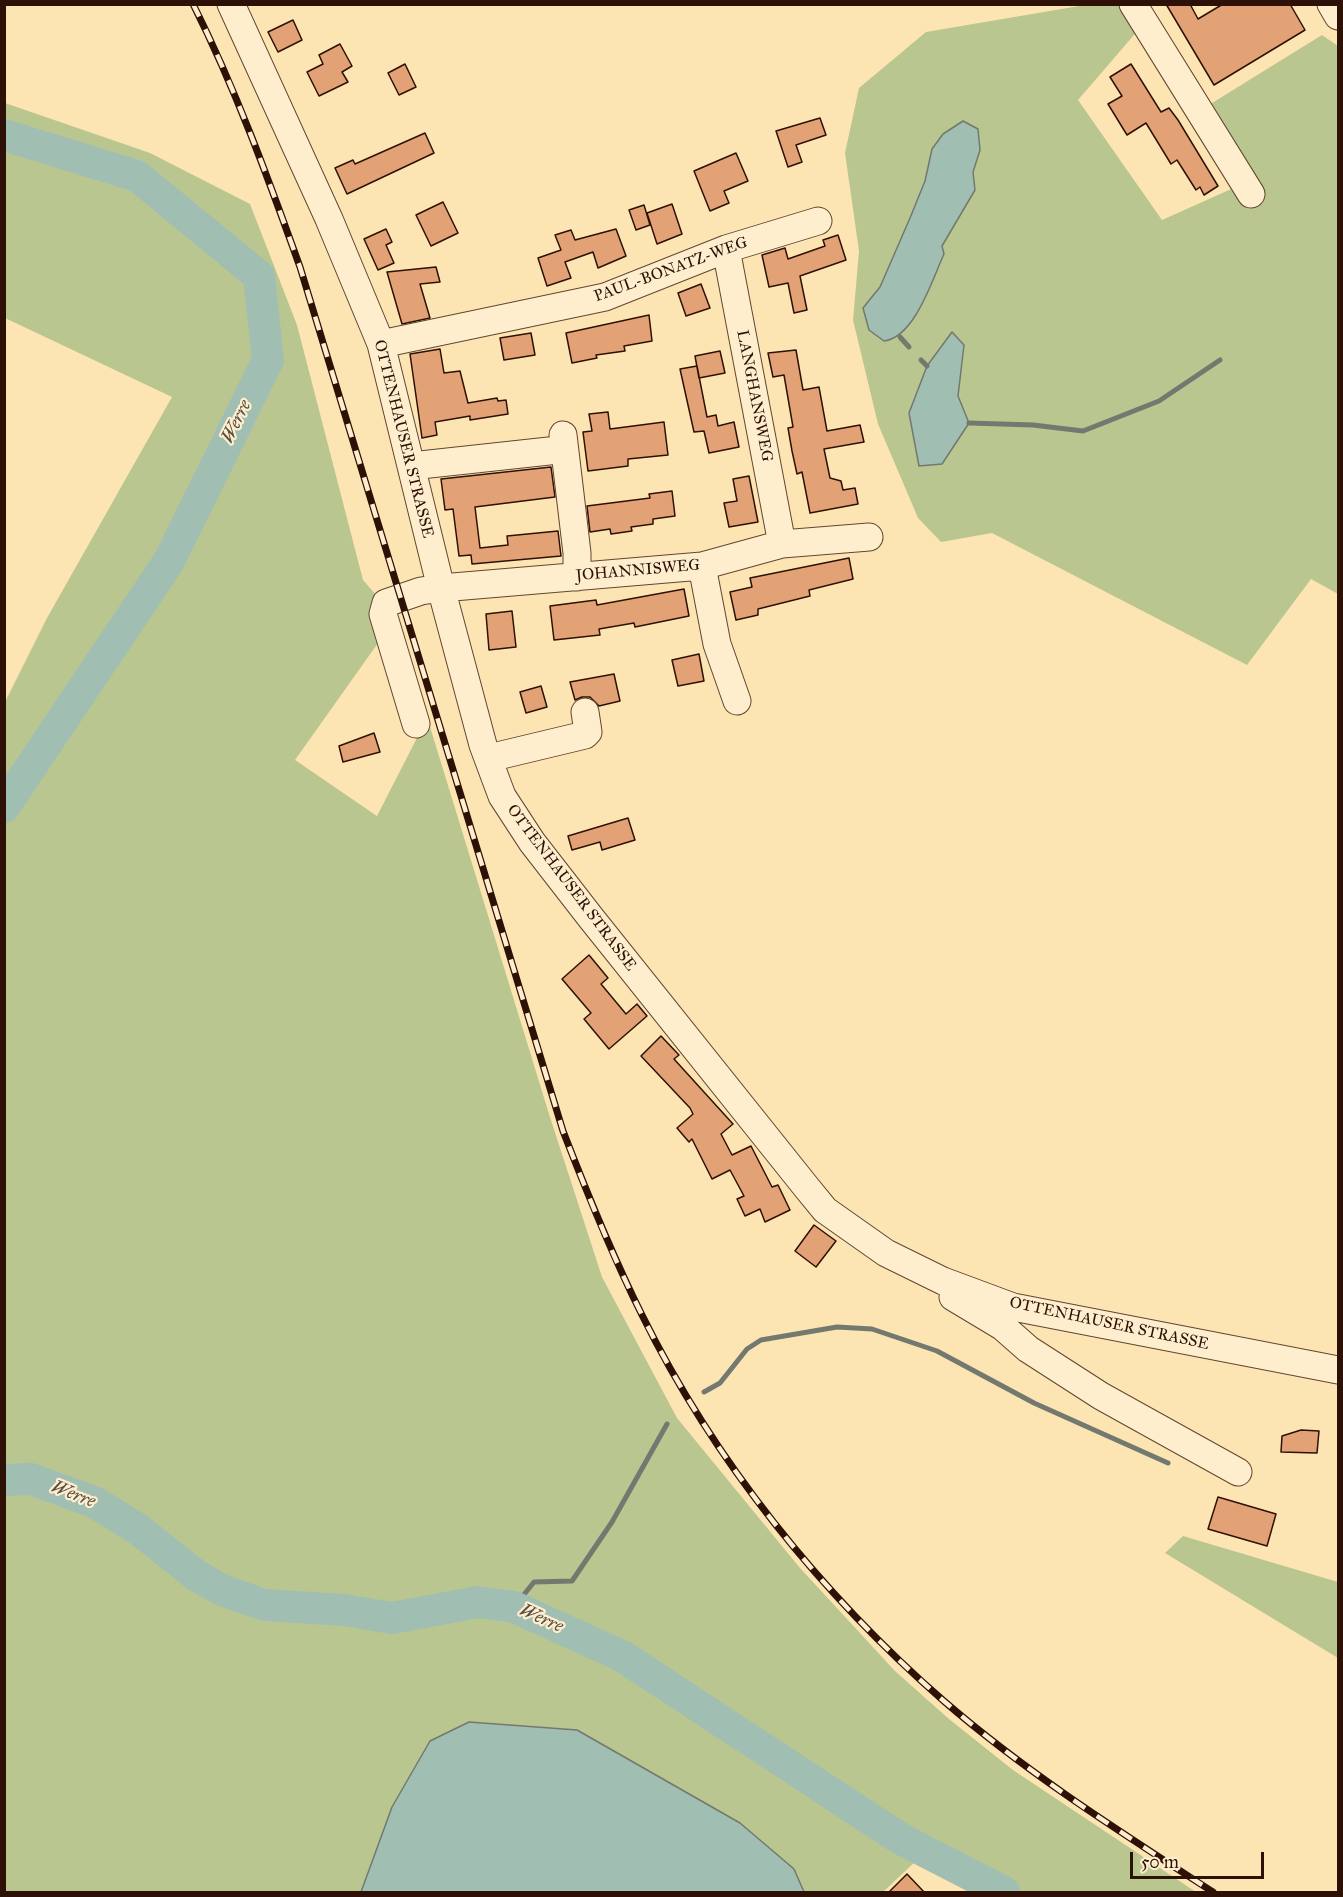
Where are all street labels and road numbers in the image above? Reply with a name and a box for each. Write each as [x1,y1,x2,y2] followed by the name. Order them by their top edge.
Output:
[592,233,750,307] street label: PAUL-BONATZ-WEG
[732,329,776,463] street label: LANGHANSWEG
[369,338,437,540] street label: OTTENHAUSER STRASSE
[575,556,701,586] street label: JOHANNISWEG
[502,801,640,975] street label: OTTENHAUSER STRASSE
[1008,1293,1210,1355] street label: OTTENHAUSER STRASSE

